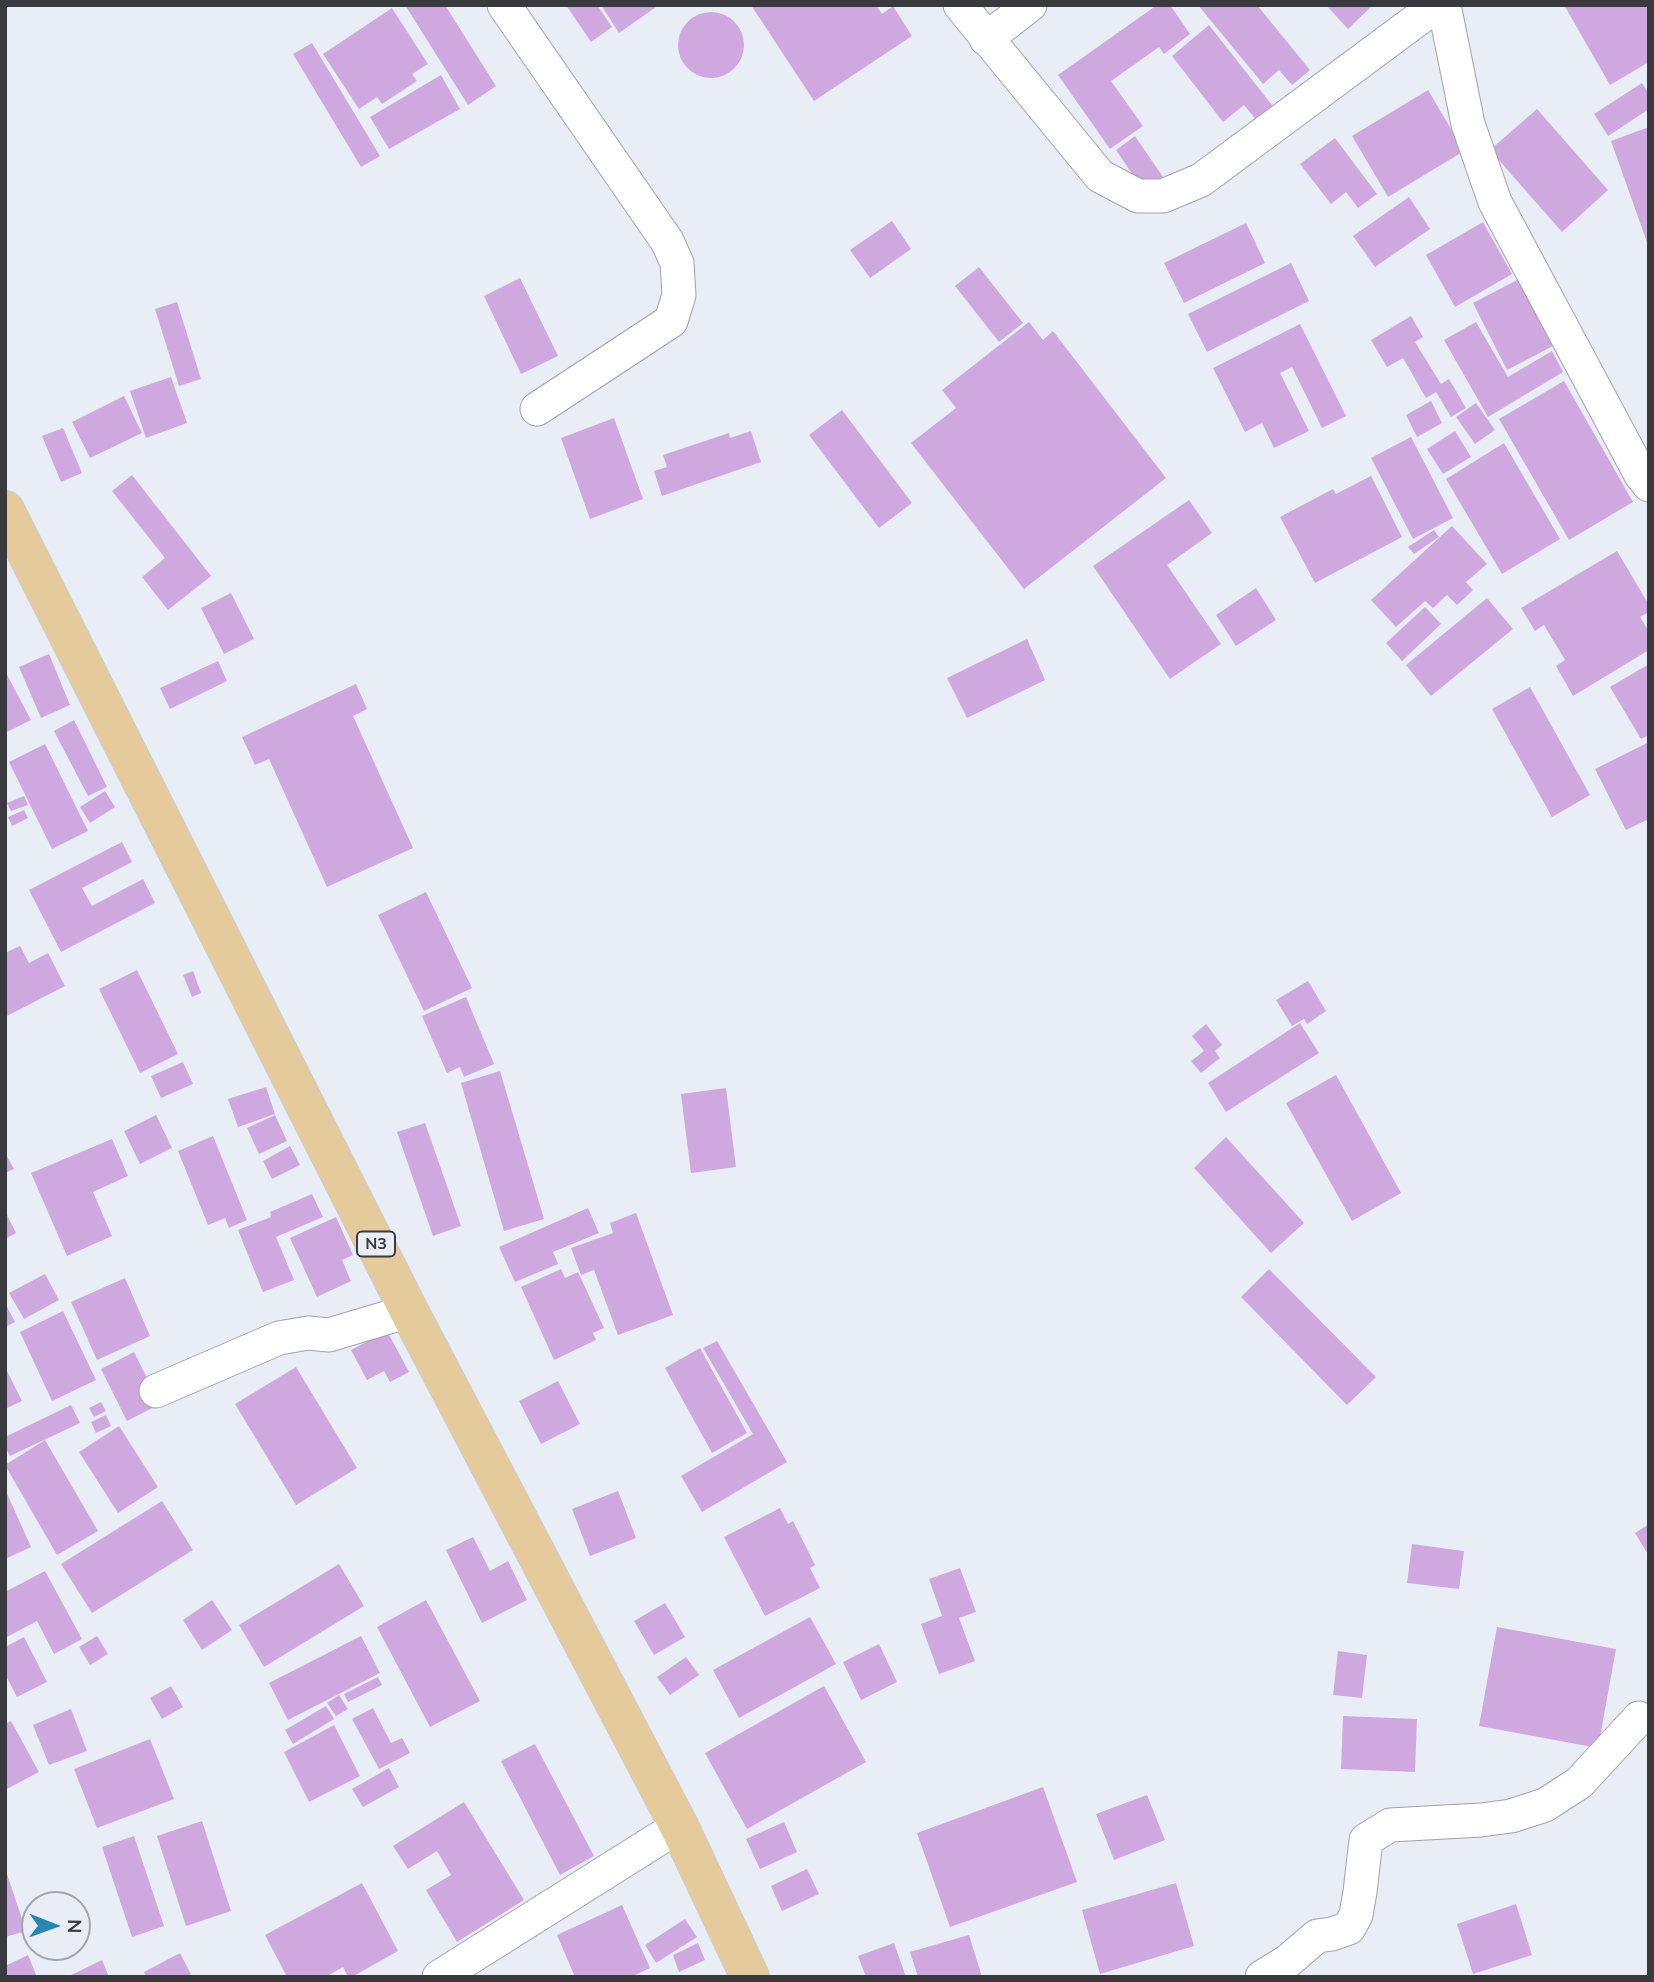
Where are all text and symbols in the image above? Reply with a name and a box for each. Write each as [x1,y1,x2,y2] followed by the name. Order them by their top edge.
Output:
[357,1232,395,1256] road number: N3
[21,1891,91,1961] north arrow
[63,1919,87,1934] text: N

